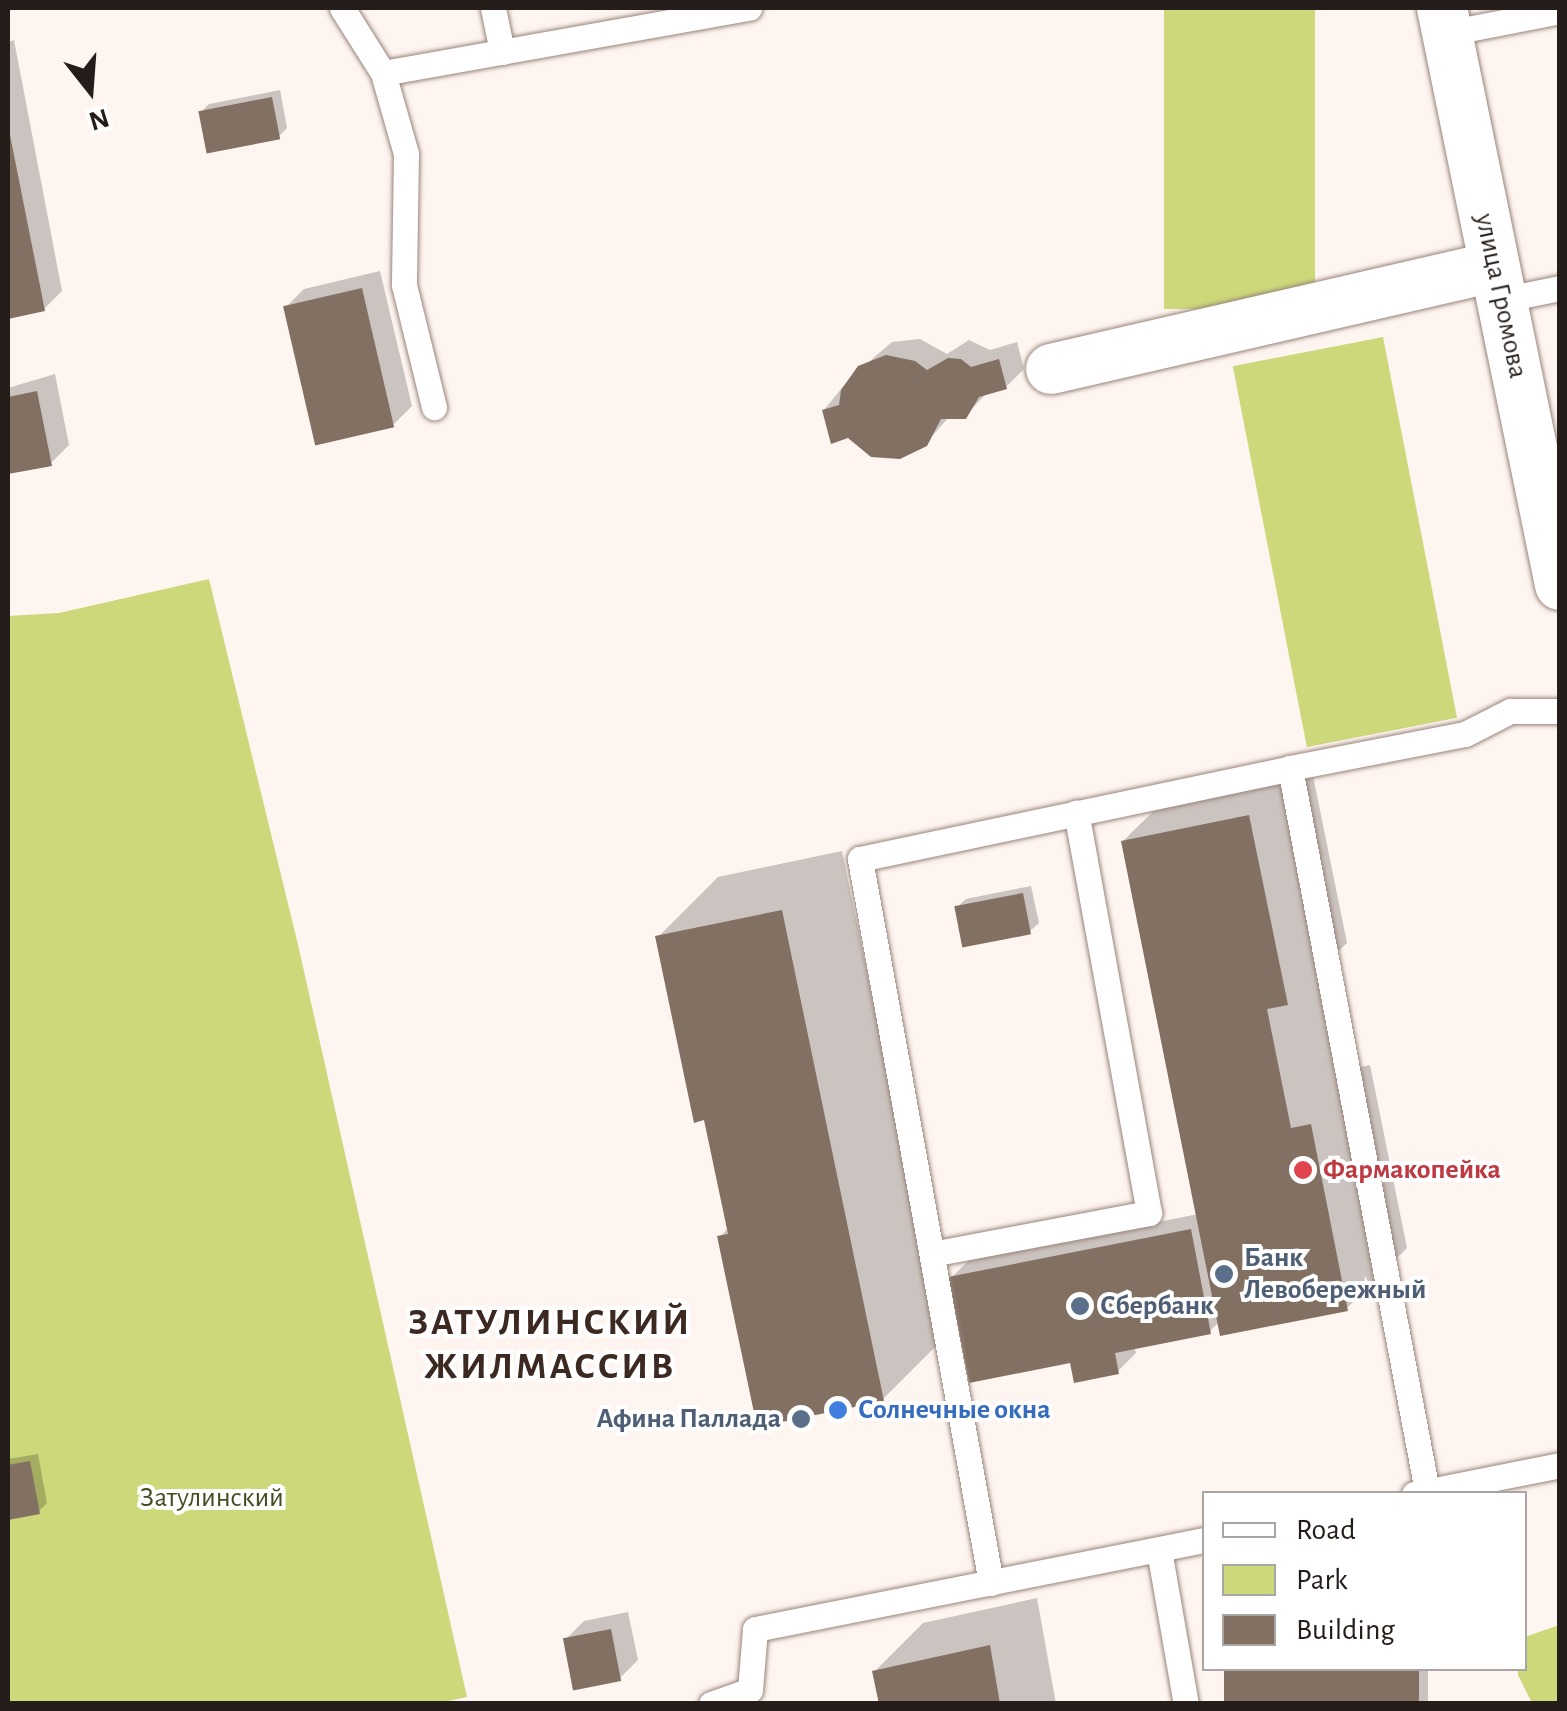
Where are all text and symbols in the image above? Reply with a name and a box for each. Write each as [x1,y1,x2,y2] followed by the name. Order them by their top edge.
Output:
[40,40,140,140] north arrow
[85,102,112,135] text: N
[1467,211,1535,381] street label: улица Громова
[1323,1153,1501,1187] place label: Фармакопейка
[1292,1159,1314,1181] marker: Фармакопейка
[1244,1241,1426,1307] place label: Банк Левобережный
[1213,1263,1235,1285] marker: Банк Левобережный
[1100,1289,1214,1323] place label: Сбербанк
[1069,1295,1091,1317] marker: Сбербанк
[408,1301,692,1390] district label: ЗАТУЛИНСКИЙ ЖИЛМАССИВ
[858,1393,1050,1427] place label: Солнечные окна
[827,1399,849,1421] marker: Солнечные окна
[596,1402,781,1436] place label: Афина Паллада
[790,1408,812,1430] marker: Афина Паллада
[140,1481,284,1515] park label: Затулинский
[1202,1491,1527,1671] legend
[1296,1515,1356,1545] text: Road
[1296,1565,1348,1595] text: Park
[1296,1615,1395,1645] text: Building

